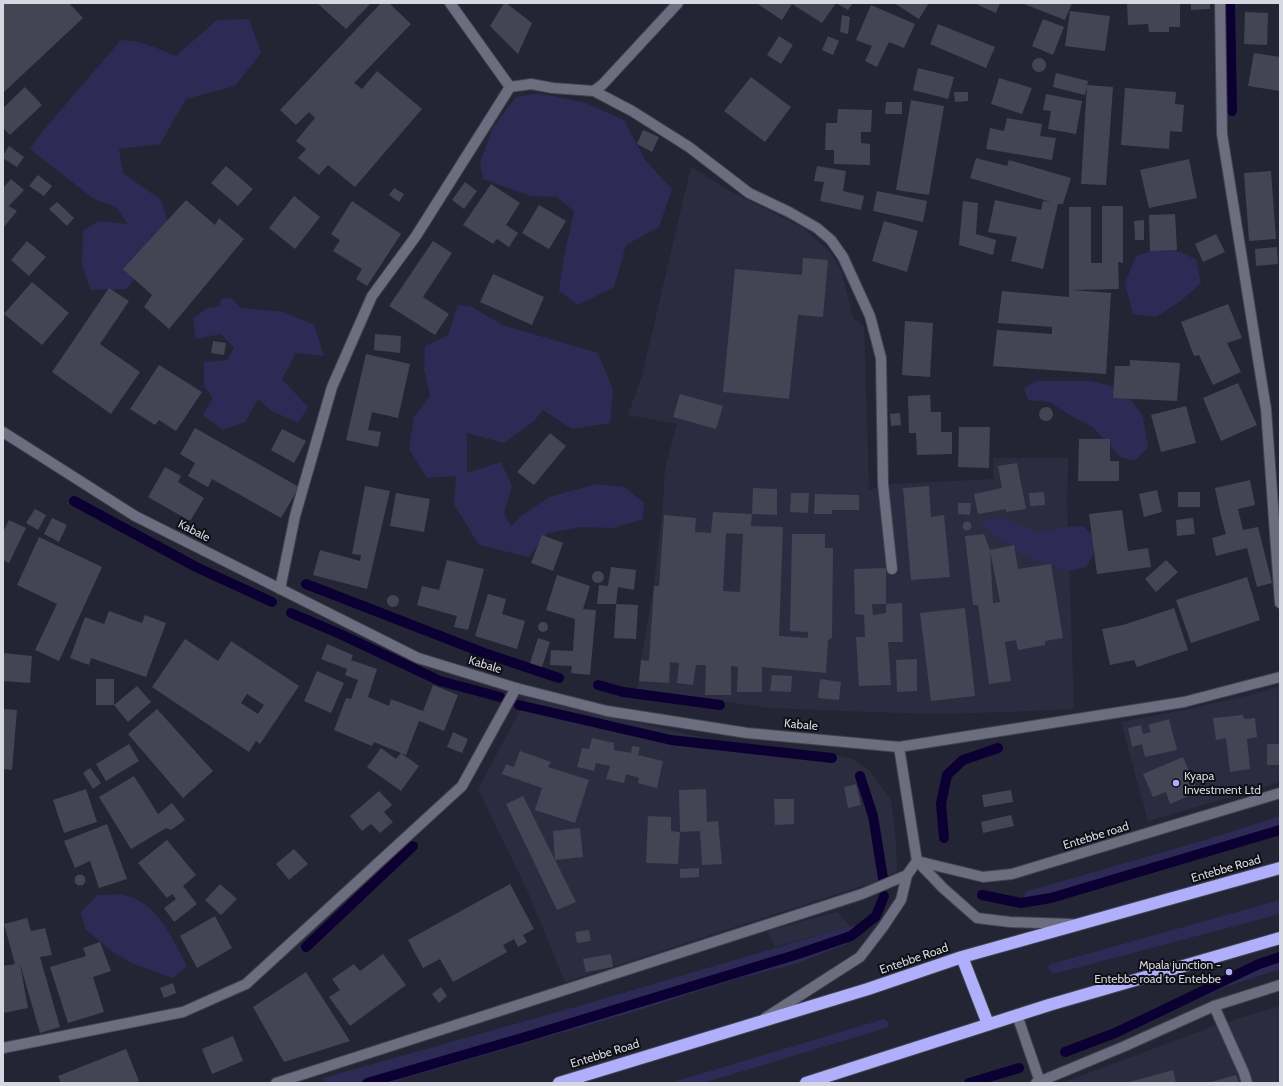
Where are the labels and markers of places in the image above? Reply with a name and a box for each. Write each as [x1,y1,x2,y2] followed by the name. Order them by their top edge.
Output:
[1184,769,1261,797] place label: Kyapa Investment Ltd
[1171,778,1181,788] marker: Kyapa Investment Ltd
[1094,958,1221,986] place label: Mpala junction - Entebbe road to Entebbe
[1224,967,1234,977] marker: Mpala junction - Entebbe road to Entebbe

